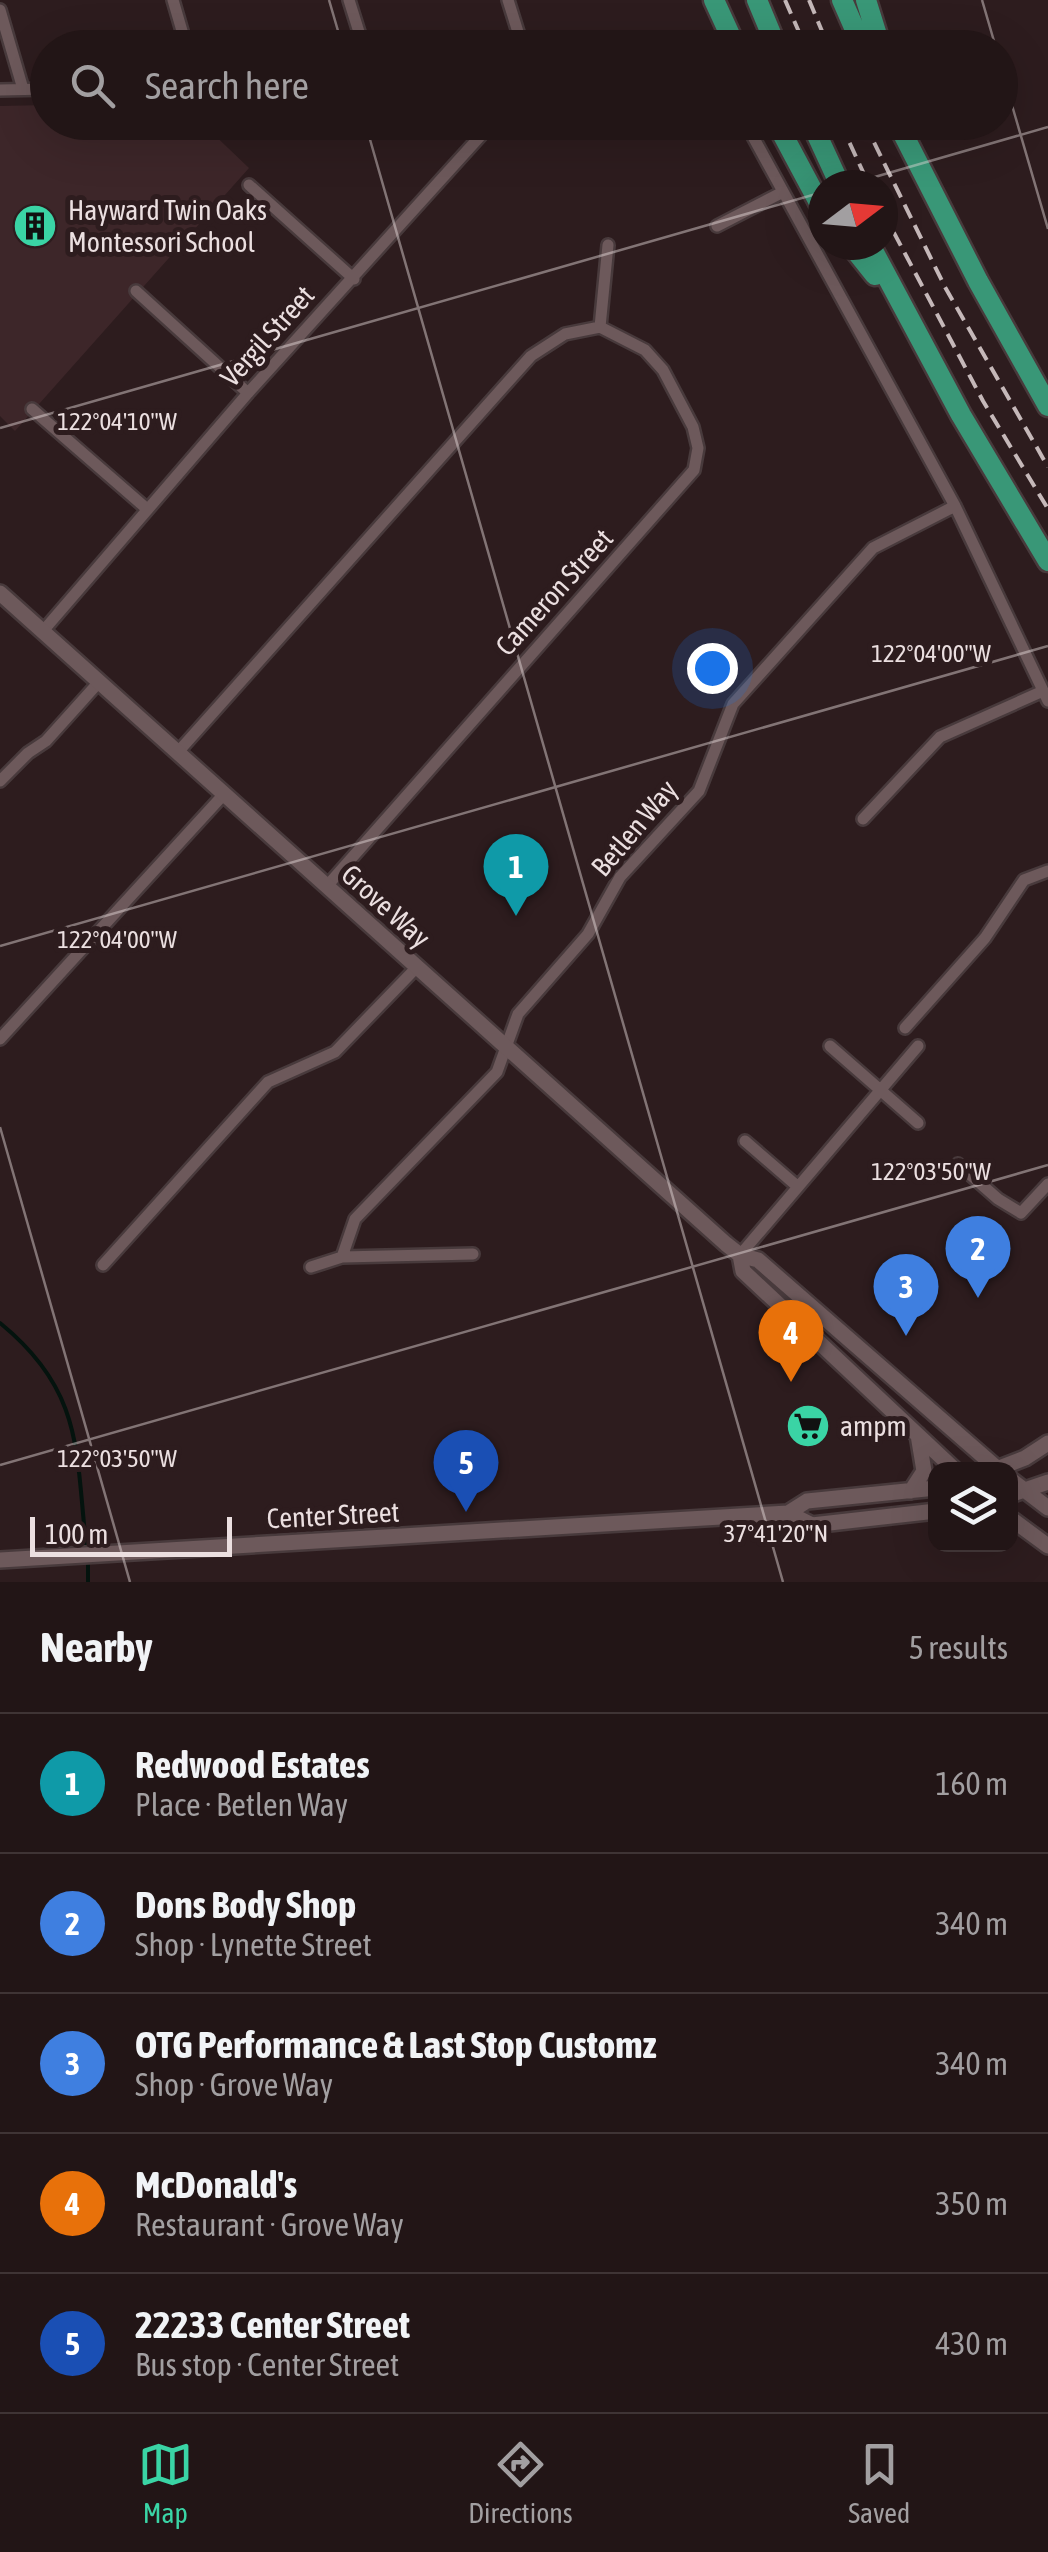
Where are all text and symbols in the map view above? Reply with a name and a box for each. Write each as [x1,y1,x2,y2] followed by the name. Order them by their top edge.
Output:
[30,30,1018,140] search box
[65,58,120,113] icon: search
[145,64,309,107] text: Search here
[808,170,898,260] north arrow
[68,194,267,258] place label: Hayward Twin Oaks Montessori School
[12,203,58,249] building icon: Hayward Twin Oaks Montessori School
[214,279,320,393] street label: Vergil Street
[57,407,178,435] text: 122°04'10"W
[489,522,619,662] street label: Cameron Street
[871,639,992,667] text: 122°04'00"W
[687,643,738,694] your location
[585,774,683,882] street label: Betlen Way
[484,834,548,916] pin: 1
[335,858,437,954] street label: Grove Way
[57,925,178,953] text: 122°04'00"W
[871,1157,992,1185] text: 122°03'50"W
[946,1216,1010,1298] pin: 2
[874,1254,938,1336] pin: 3
[758,1300,824,1382] pin: 4
[785,1403,831,1449] supermarket icon: ampm
[840,1410,907,1442] place label: ampm
[434,1430,498,1512] pin: 5
[57,1444,178,1472] text: 122°03'50"W
[928,1462,1018,1552] map controls
[928,1462,1018,1552] button: layers
[266,1496,400,1534] street label: Center Street
[30,1512,232,1556] scale bar
[45,1518,108,1550] text: 100 m
[724,1519,828,1547] text: 37°41'20"N
[40,1623,153,1671] text: Nearby
[909,1629,1008,1666] text: 5 results
[135,1743,370,1786] text: Redwood Estates
[65,1765,80,1802] text: 1
[935,1765,1008,1802] text: 160 m
[135,1786,348,1823] text: Place · Betlen Way
[135,1883,356,1926] text: Dons Body Shop
[65,1905,80,1942] text: 2
[935,1905,1008,1942] text: 340 m
[135,1926,372,1963] text: Shop · Lynette Street
[135,2023,656,2066] text: OTG Performance & Last Stop Customz
[65,2045,80,2082] text: 3
[935,2045,1008,2082] text: 340 m
[135,2066,333,2103] text: Shop · Grove Way
[135,2163,297,2206] text: McDonald's
[65,2185,80,2222] text: 4
[935,2185,1008,2222] text: 350 m
[135,2206,404,2243] text: Restaurant · Grove Way
[135,2303,410,2346] text: 22233 Center Street
[65,2325,80,2362] text: 5
[935,2325,1008,2362] text: 430 m
[135,2346,399,2383] text: Bus stop · Center Street
[138,2437,193,2529] tab: Map
[468,2437,573,2529] tab: Directions
[848,2437,910,2529] tab: Saved

